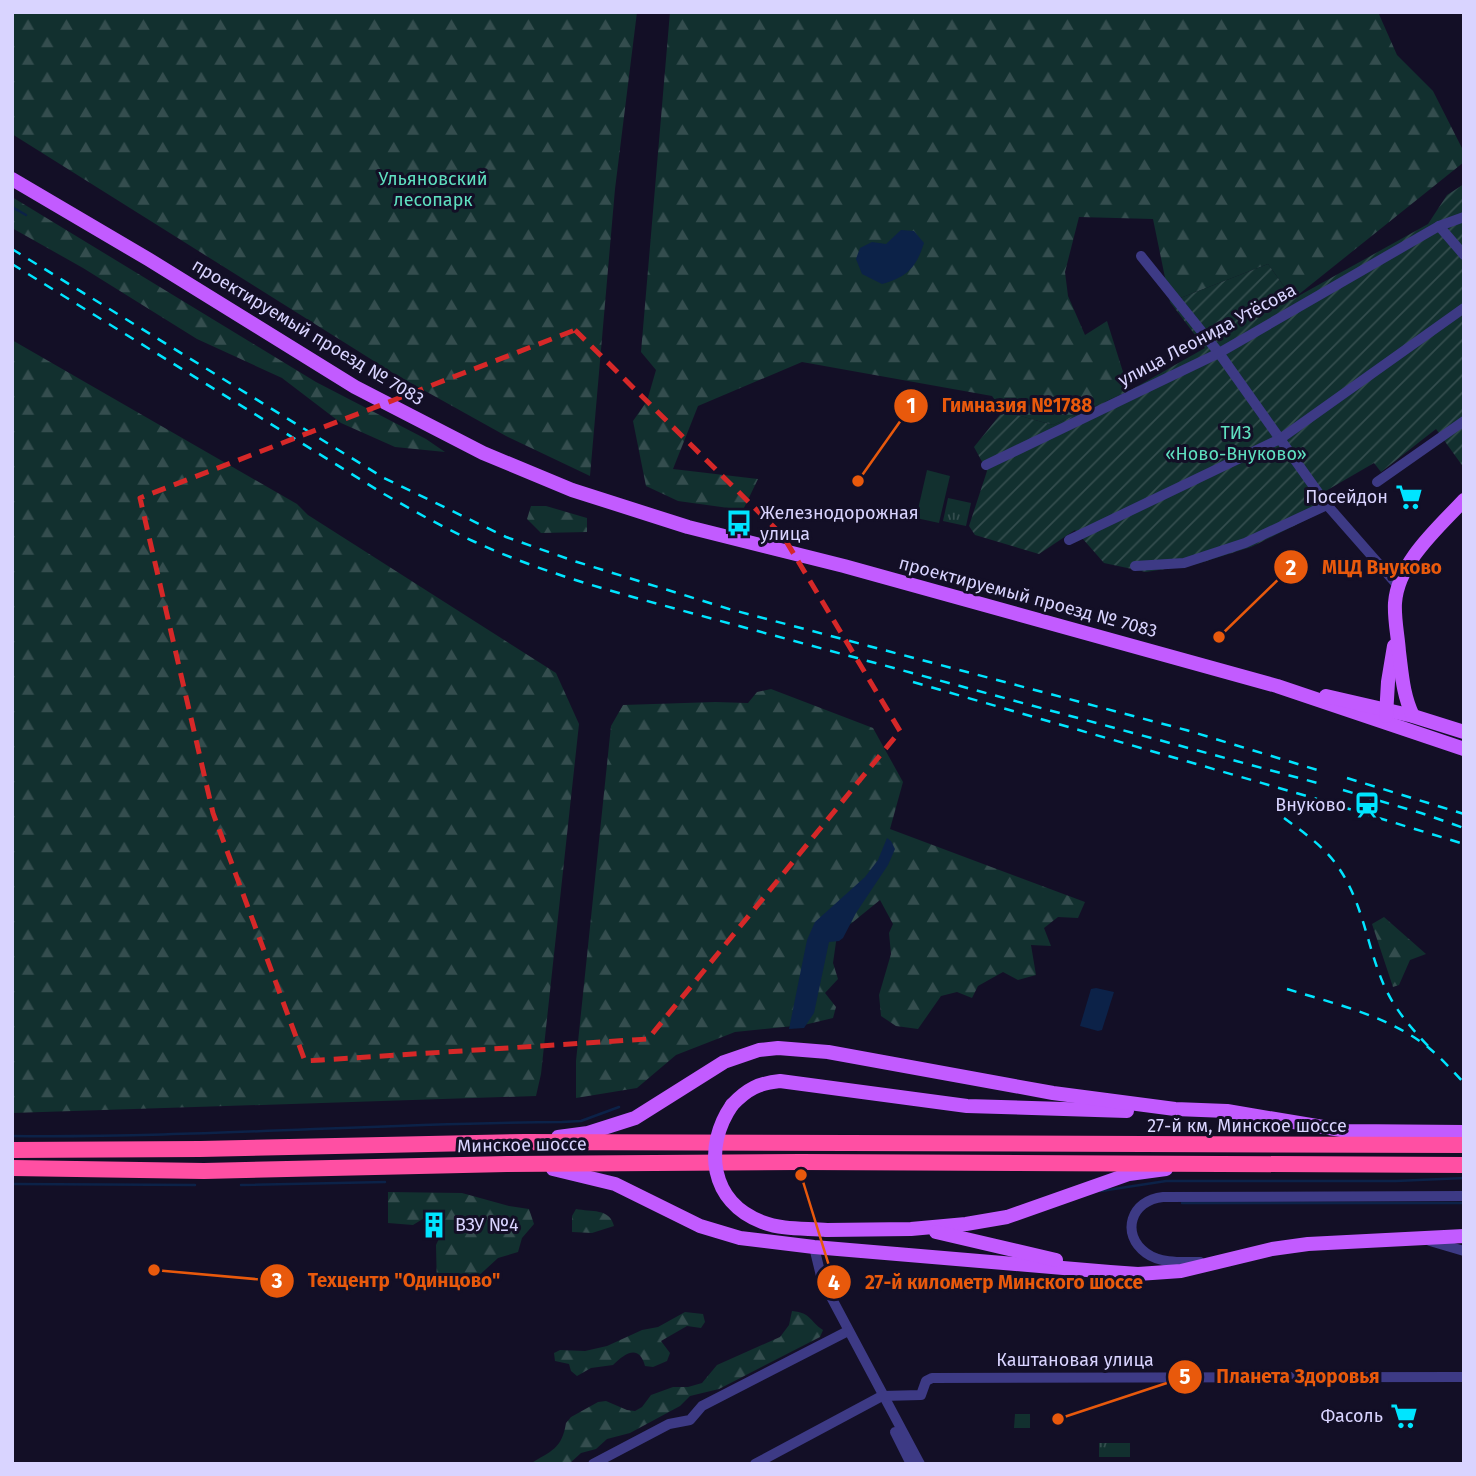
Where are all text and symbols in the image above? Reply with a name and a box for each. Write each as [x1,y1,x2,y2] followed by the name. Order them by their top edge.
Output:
[378,168,488,211] park label: Ульяновский лесопарк
[188,254,428,410] street label: проектируемый проезд № 7083
[1114,279,1300,391] street label: улица Леонида Утёсова
[893,386,1107,426] callout: Гимназия №1788
[906,393,916,419] text: 1
[942,394,1092,417] text: Гимназия №1788
[1165,422,1307,465] park label: ТИЗ «Ново-Внуково»
[1394,482,1424,512] supermarket icon: Посейдон
[1305,486,1388,508] place label: Посейдон
[760,502,919,545] place label: Железнодорожная улица
[724,508,754,538] bus stop icon: Железнодорожная улица
[1273,547,1456,587] callout: МЦД Внуково
[896,552,1160,642] street label: проектируемый проезд № 7083
[1286,555,1297,581] text: 2
[1322,556,1442,579] text: МЦД Внуково
[1352,790,1382,820] station icon: Внуково
[1275,794,1346,816] place label: Внуково
[1147,1115,1347,1137] street label: 27-й км, Минское шоссе
[457,1133,587,1157] street label: Минское шоссе
[419,1210,449,1240] building icon: ВЗУ №4
[455,1214,519,1236] place label: ВЗУ №4
[259,1261,515,1301] callout: Техцентр "Одинцово"
[816,1262,1158,1302] callout: 27-й километр Минского шоссе
[271,1268,283,1294] text: 3
[308,1269,500,1292] text: Техцентр "Одинцово"
[828,1270,840,1296] text: 4
[865,1271,1143,1294] text: 27-й километр Минского шоссе
[996,1349,1154,1371] street label: Каштановая улица
[1168,1357,1394,1397] callout: Планета Здоровья
[1179,1364,1191,1390] text: 5
[1216,1365,1380,1388] text: Планета Здоровья
[1389,1401,1419,1431] supermarket icon: Фасоль
[1320,1405,1383,1427] place label: Фасоль

